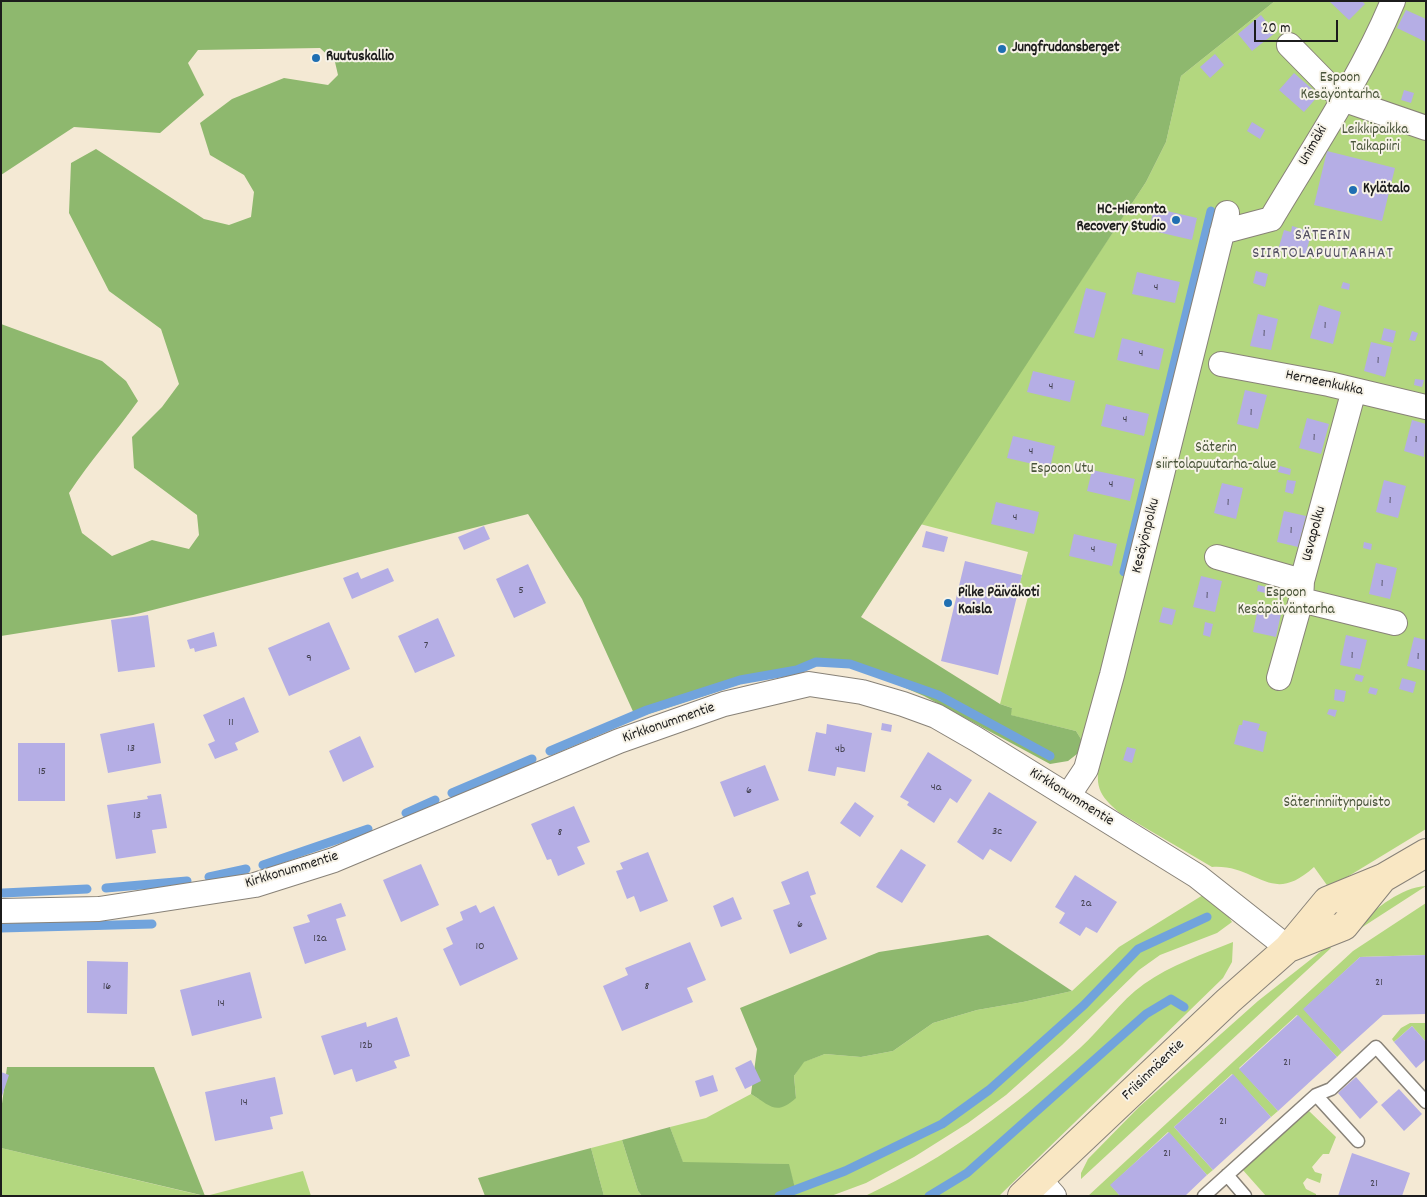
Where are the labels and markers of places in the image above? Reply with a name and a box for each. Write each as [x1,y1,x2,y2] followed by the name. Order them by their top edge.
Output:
[1012,40,1119,58] place label: Jungfrudansberget
[996,43,1008,55] marker: Jungfrudansberget
[326,49,394,67] place label: Ruutuskallio
[310,52,322,64] marker: Ruutuskallio
[1363,181,1410,199] place label: Kylätalo
[1347,184,1359,196] marker: Kylätalo
[1076,202,1166,237] place label: HC-Hieronta Recovery Studio
[1170,214,1182,226] marker: HC-Hieronta Recovery Studio
[958,585,1039,620] place label: Pilke Päiväkoti Kaisla
[942,597,954,609] marker: Pilke Päiväkoti Kaisla

